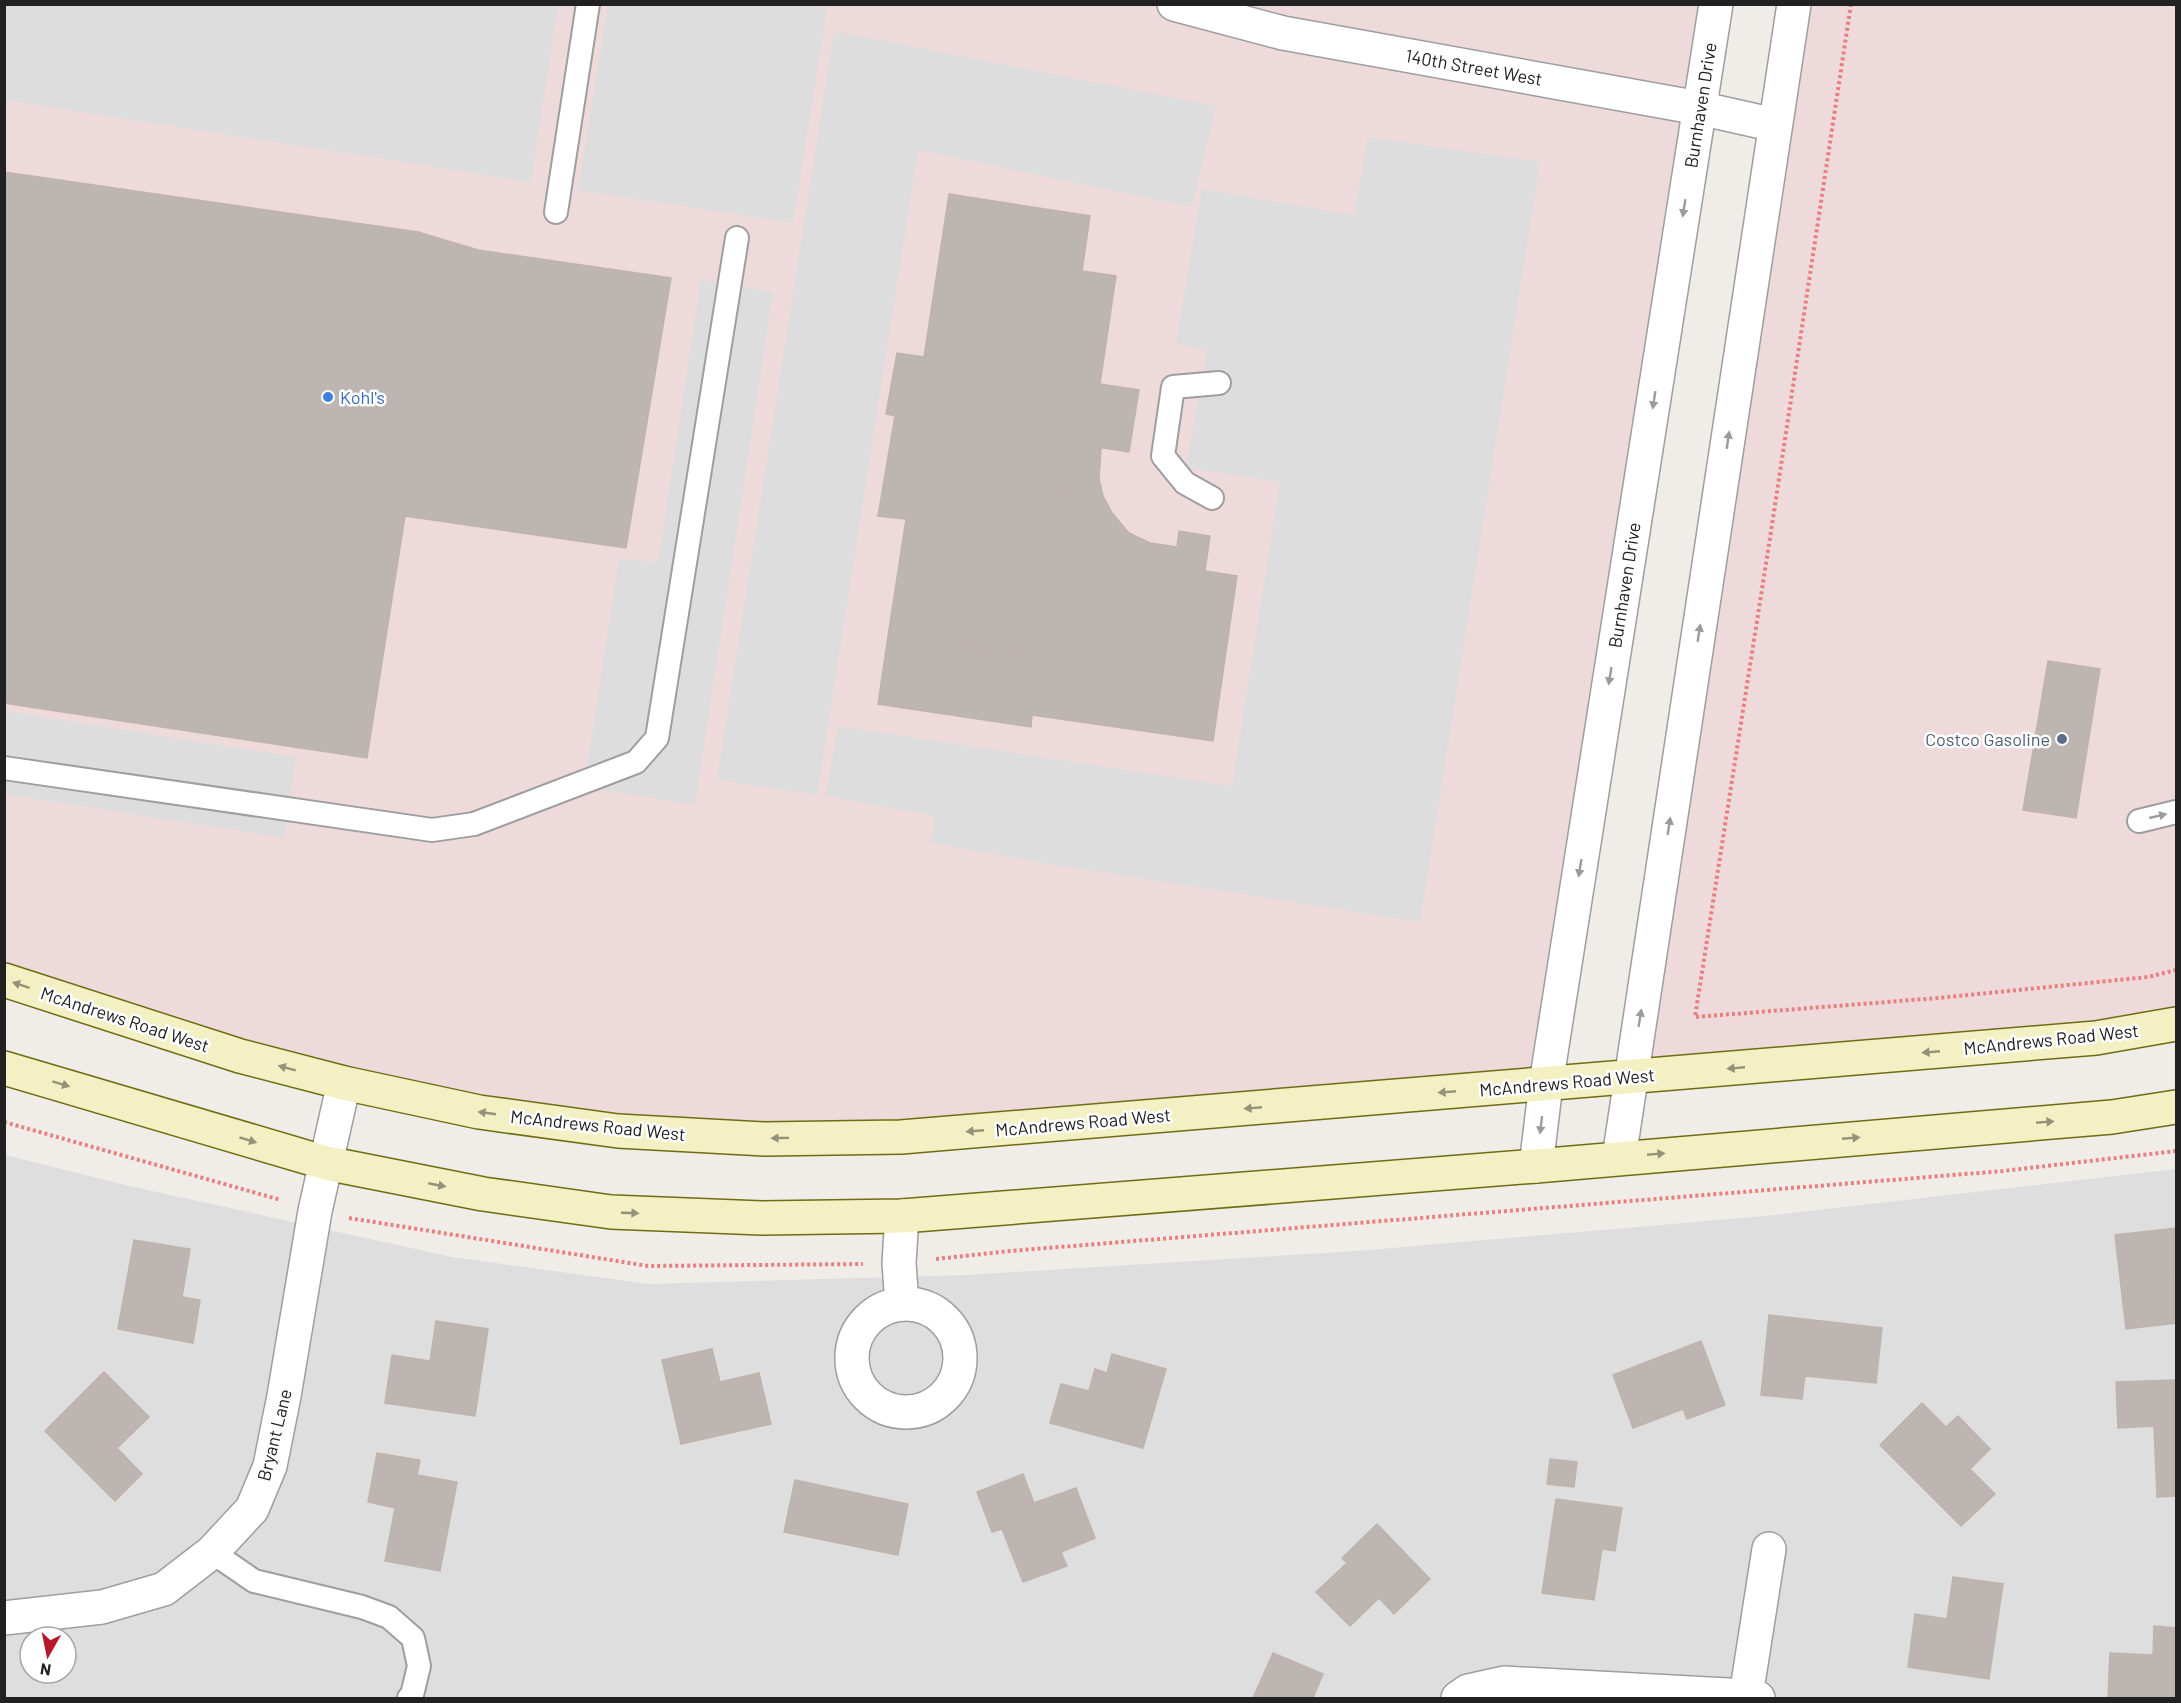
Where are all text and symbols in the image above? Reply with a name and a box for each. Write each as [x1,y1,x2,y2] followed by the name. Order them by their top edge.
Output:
[1679,41,1721,169] street label: Burnhaven Drive
[1404,44,1544,90] street label: 140th Street West
[1679,198,1688,217] one-way arrow
[340,386,385,408] place label: Kohl's
[321,390,335,404] marker: Kohl's
[1649,391,1658,410] one-way arrow
[1723,431,1732,450] one-way arrow
[1603,521,1645,649] street label: Burnhaven Drive
[1694,623,1703,642] one-way arrow
[1605,666,1614,685] one-way arrow
[1925,728,2050,750] place label: Costco Gasoline
[2055,732,2069,746] marker: Costco Gasoline
[2149,811,2167,821] one-way arrow
[1665,816,1674,835] one-way arrow
[1575,859,1584,878] one-way arrow
[12,980,30,990] one-way arrow
[38,981,212,1057] street label: McAndrews Road West
[1636,1009,1645,1028] one-way arrow
[1962,1019,2140,1059] street label: McAndrews Road West
[1921,1047,1940,1056] one-way arrow
[278,1063,296,1073] one-way arrow
[1478,1063,1656,1101] street label: McAndrews Road West
[1727,1063,1746,1073] one-way arrow
[52,1080,70,1089] one-way arrow
[1438,1087,1457,1097] one-way arrow
[994,1103,1172,1141] street label: McAndrews Road West
[1244,1103,1263,1113] one-way arrow
[509,1105,687,1145] street label: McAndrews Road West
[478,1108,497,1117] one-way arrow
[1536,1115,1545,1134] one-way arrow
[2036,1117,2055,1127] one-way arrow
[965,1126,984,1135] one-way arrow
[771,1134,790,1143] one-way arrow
[1841,1134,1860,1143] one-way arrow
[239,1136,257,1145] one-way arrow
[1647,1150,1666,1159] one-way arrow
[428,1181,447,1190] one-way arrow
[620,1208,639,1217] one-way arrow
[252,1387,296,1483] street label: Bryant Lane
[18,1625,78,1685] north arrow
[39,1660,52,1681] text: N

